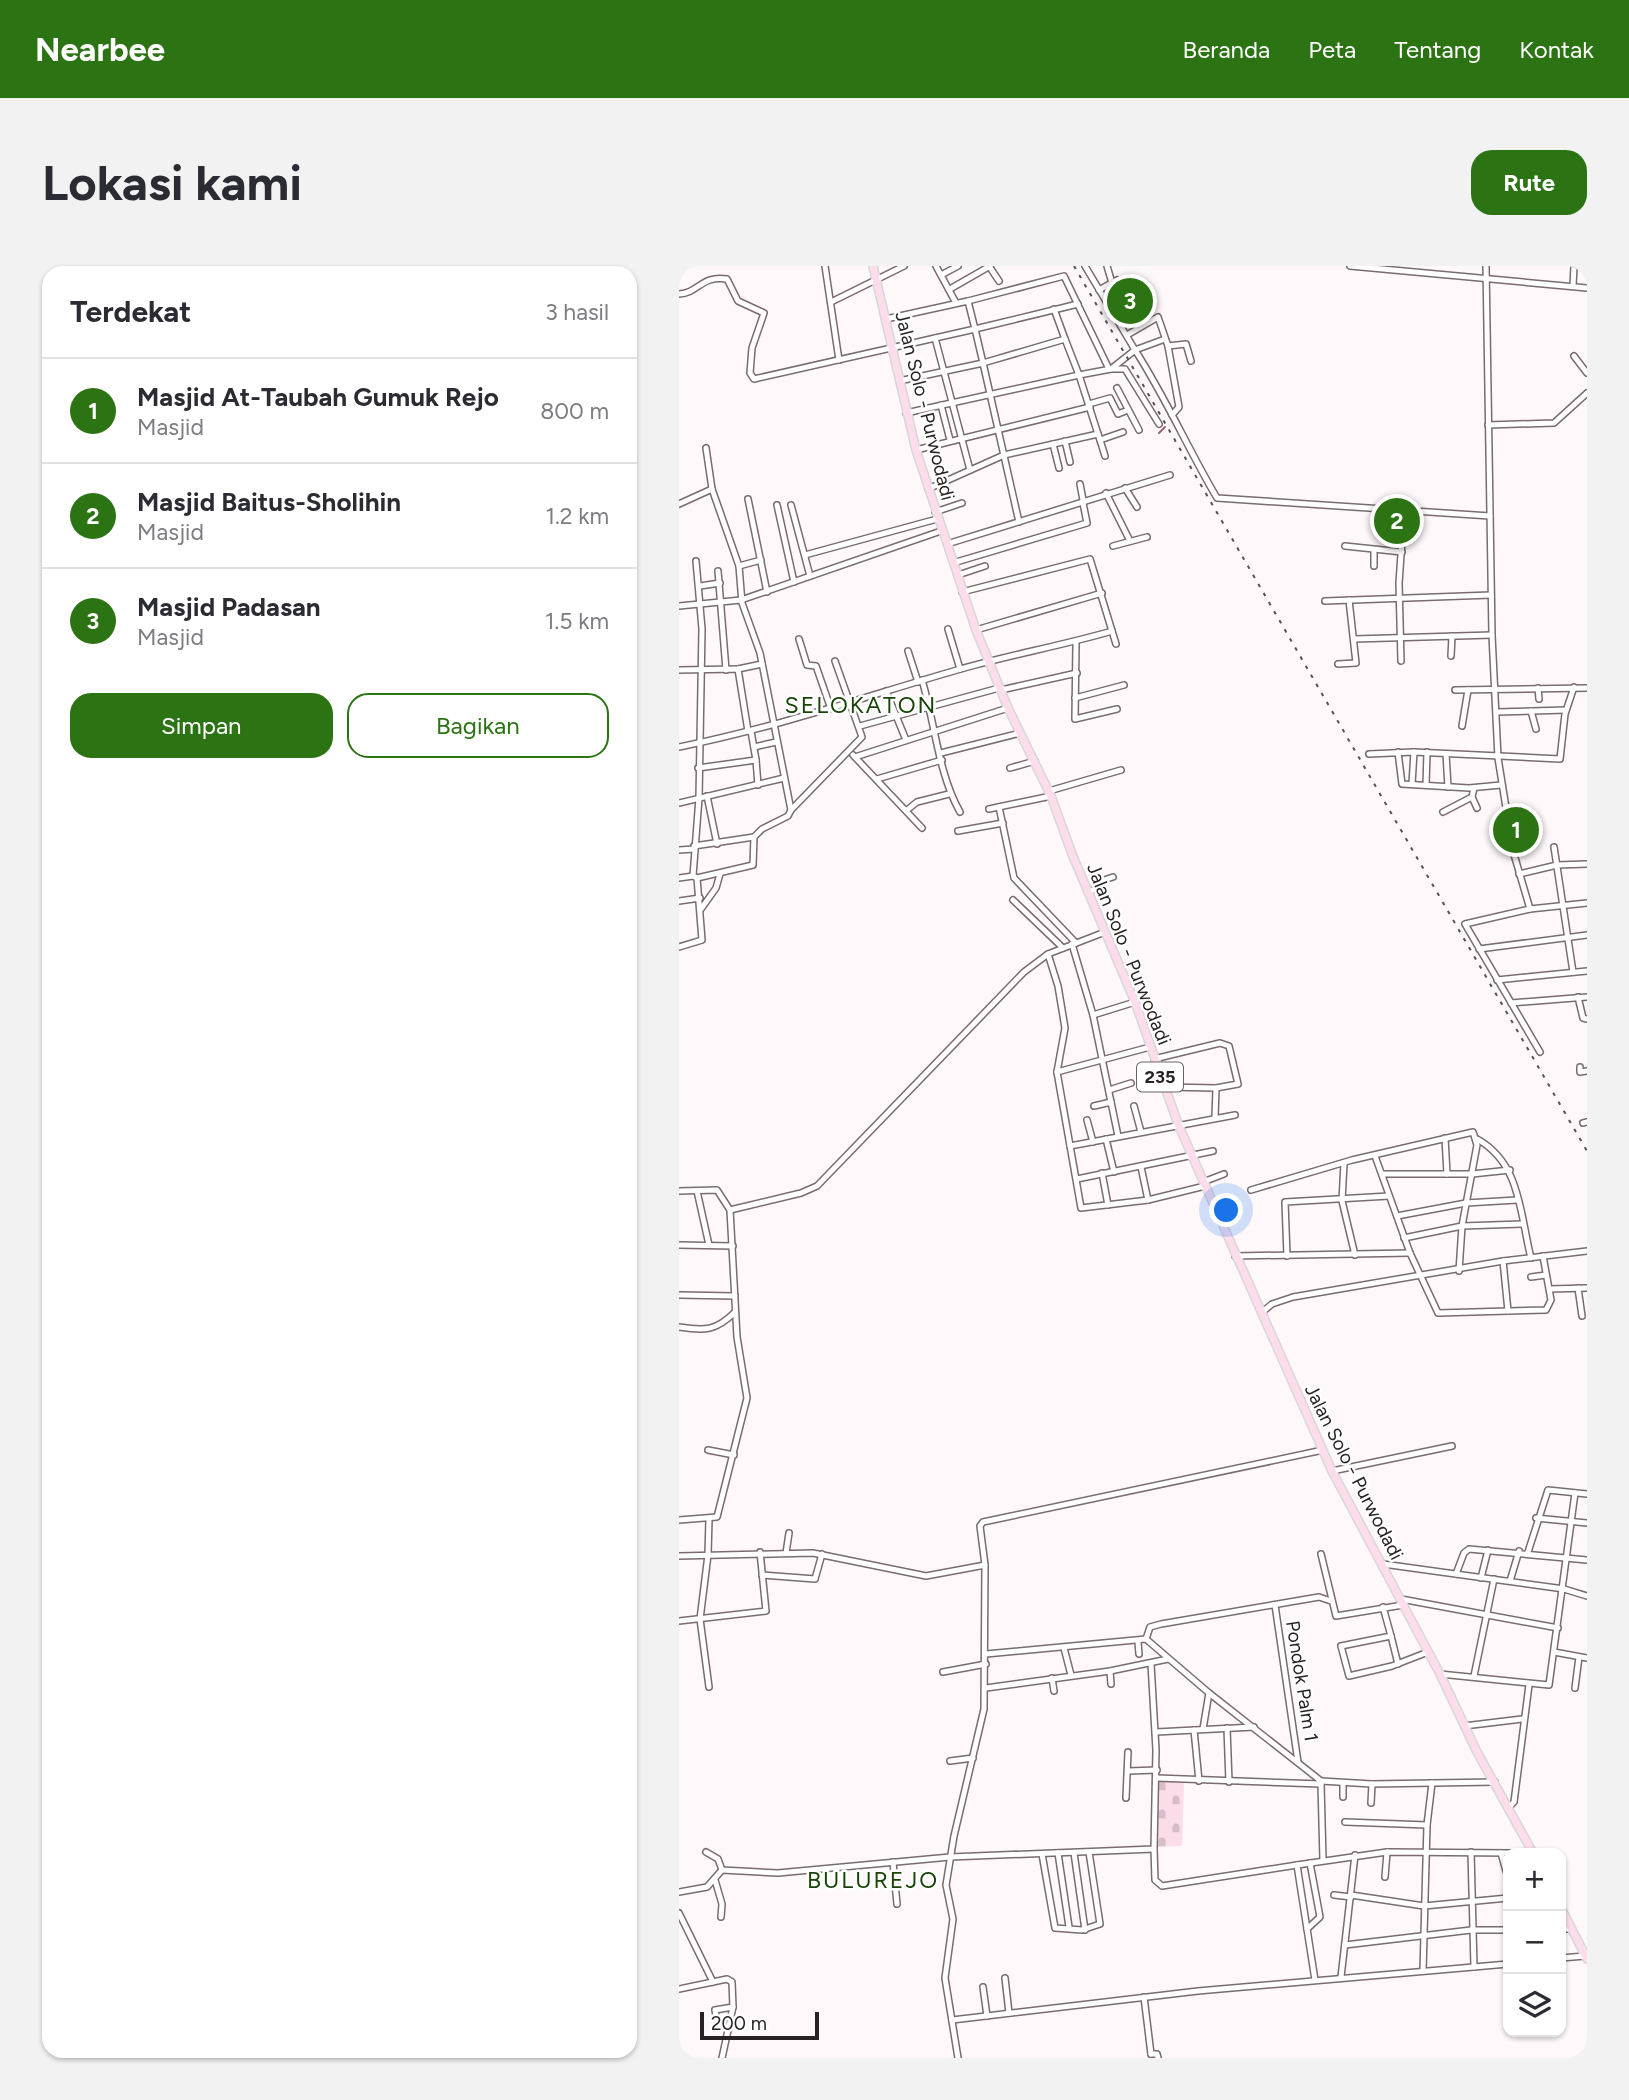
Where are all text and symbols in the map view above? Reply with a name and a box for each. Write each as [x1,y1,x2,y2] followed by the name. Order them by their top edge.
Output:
[35,30,165,69] text: Nearbee
[1183,35,1270,64] text: Beranda
[1308,35,1356,64] text: Peta
[1394,35,1481,64] text: Tentang
[1519,35,1594,64] text: Kontak
[1471,150,1587,215] button: Rute
[42,153,302,212] text: Lokasi kami
[1107,275,1153,327] pin: 3
[70,293,191,330] text: Terdekat
[545,298,609,326] text: 3 hasil
[890,309,960,503] street label: Jalan Solo - Purwodadi
[137,381,499,413] text: Masjid At-Taubah Gumuk Rejo
[88,397,98,425] text: 1
[540,397,609,425] text: 800 m
[137,413,204,441] text: Masjid
[137,486,401,518] text: Masjid Baitus-Sholihin
[1374,495,1420,547] pin: 2
[86,502,100,530] text: 2
[545,502,609,530] text: 1.2 km
[137,518,204,546] text: Masjid
[137,591,321,623] text: Masjid Padasan
[87,607,99,635] text: 3
[545,607,609,635] text: 1.5 km
[137,623,204,651] text: Masjid
[785,691,937,719] district label: SELOKATON
[70,693,333,758] button: Simpan
[347,693,609,758] button: Bagikan
[1493,804,1539,856] pin: 1
[1082,860,1176,1048] street label: Jalan Solo - Purwodadi
[1137,1062,1183,1092] road number: 235
[1209,1193,1243,1227] your location
[1300,1380,1408,1564] street label: Jalan Solo - Purwodadi
[1281,1619,1323,1743] street label: Pondok Palm 1
[1503,1848,1566,2037] map controls
[1503,1848,1566,1911] button: +
[807,1866,939,1894] district label: BULUREJO
[1503,1911,1566,1974] button: −
[1503,1974,1566,2037] button: layers
[700,2009,819,2041] scale bar
[711,2012,767,2035] text: 200 m

